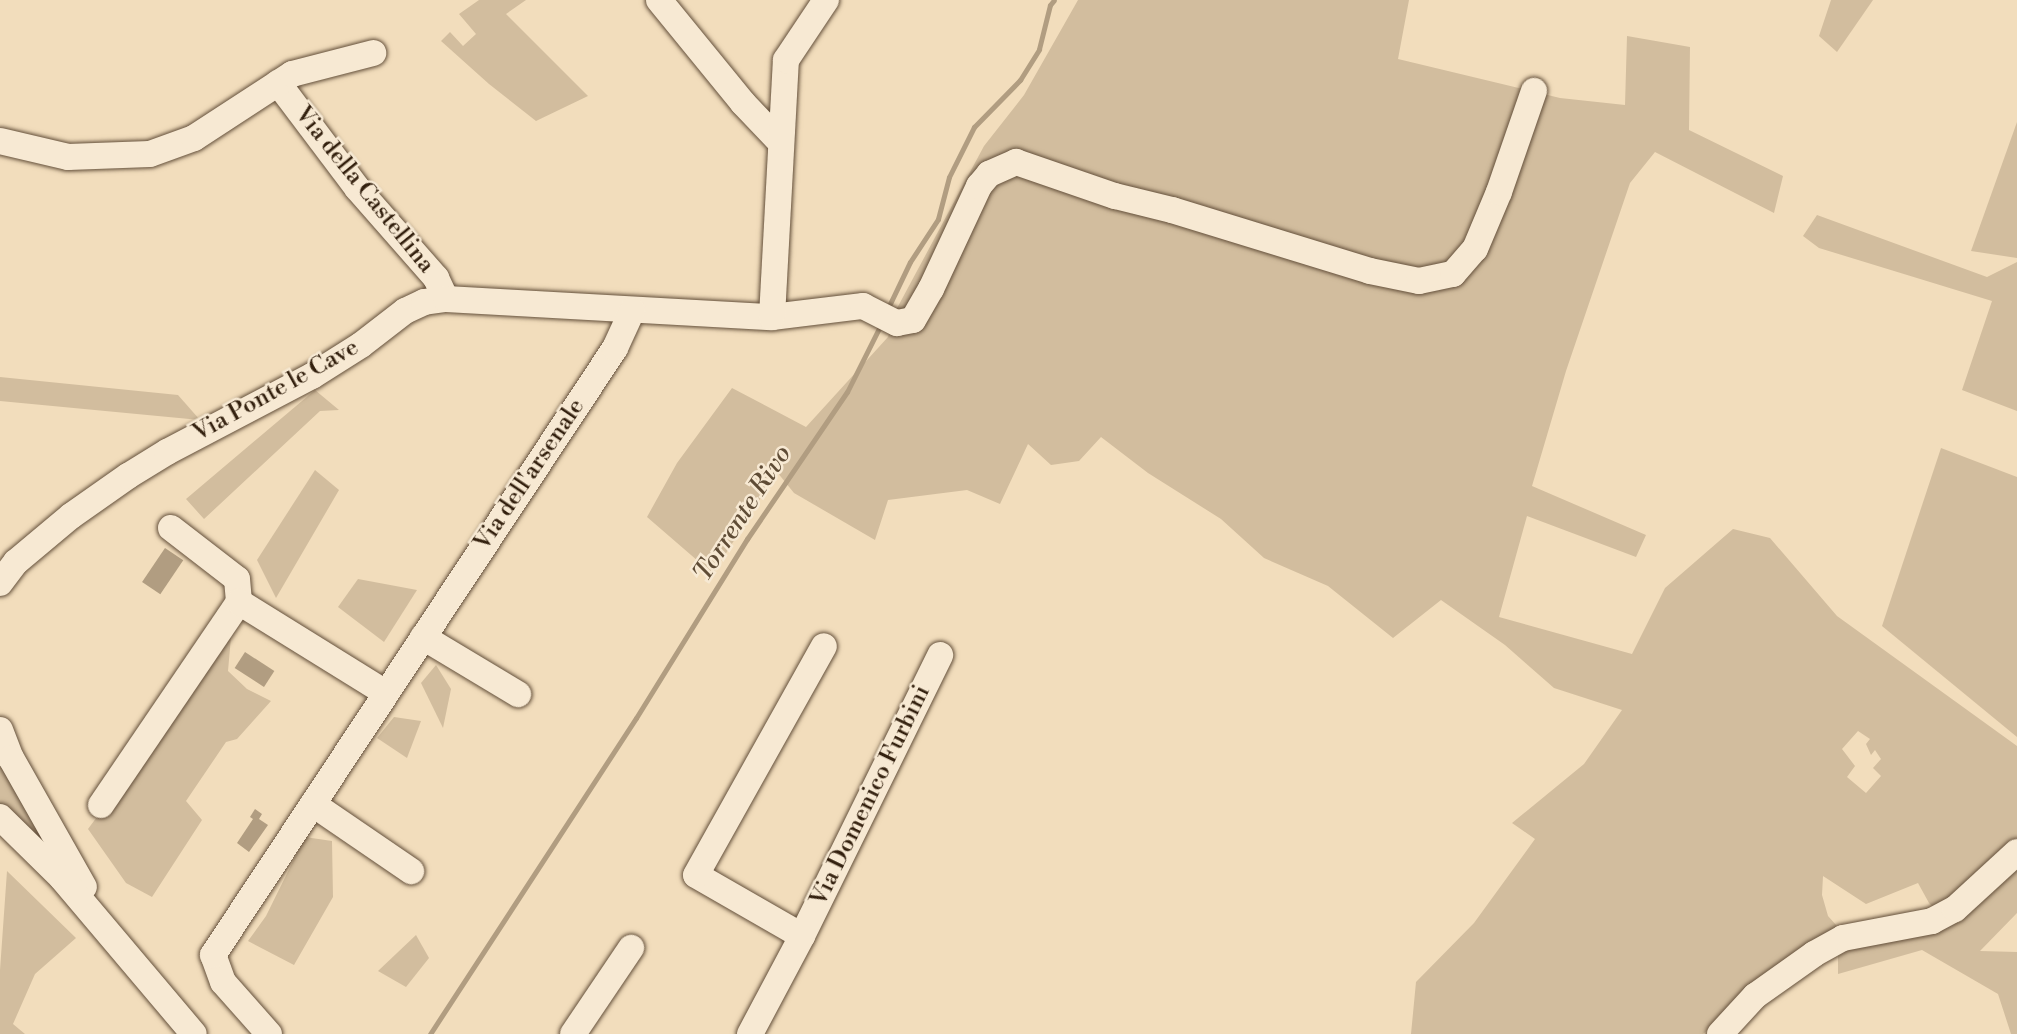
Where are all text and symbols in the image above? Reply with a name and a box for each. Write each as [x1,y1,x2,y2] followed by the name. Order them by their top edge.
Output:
[288,101,440,279] street label: Via della Castellina
[188,334,364,448] street label: Via Ponte le Cave
[469,394,591,556] street label: Via dell'arsenale
[687,440,799,588] water label: Torrente Rivo
[805,681,937,911] street label: Via Domenico Furbini

